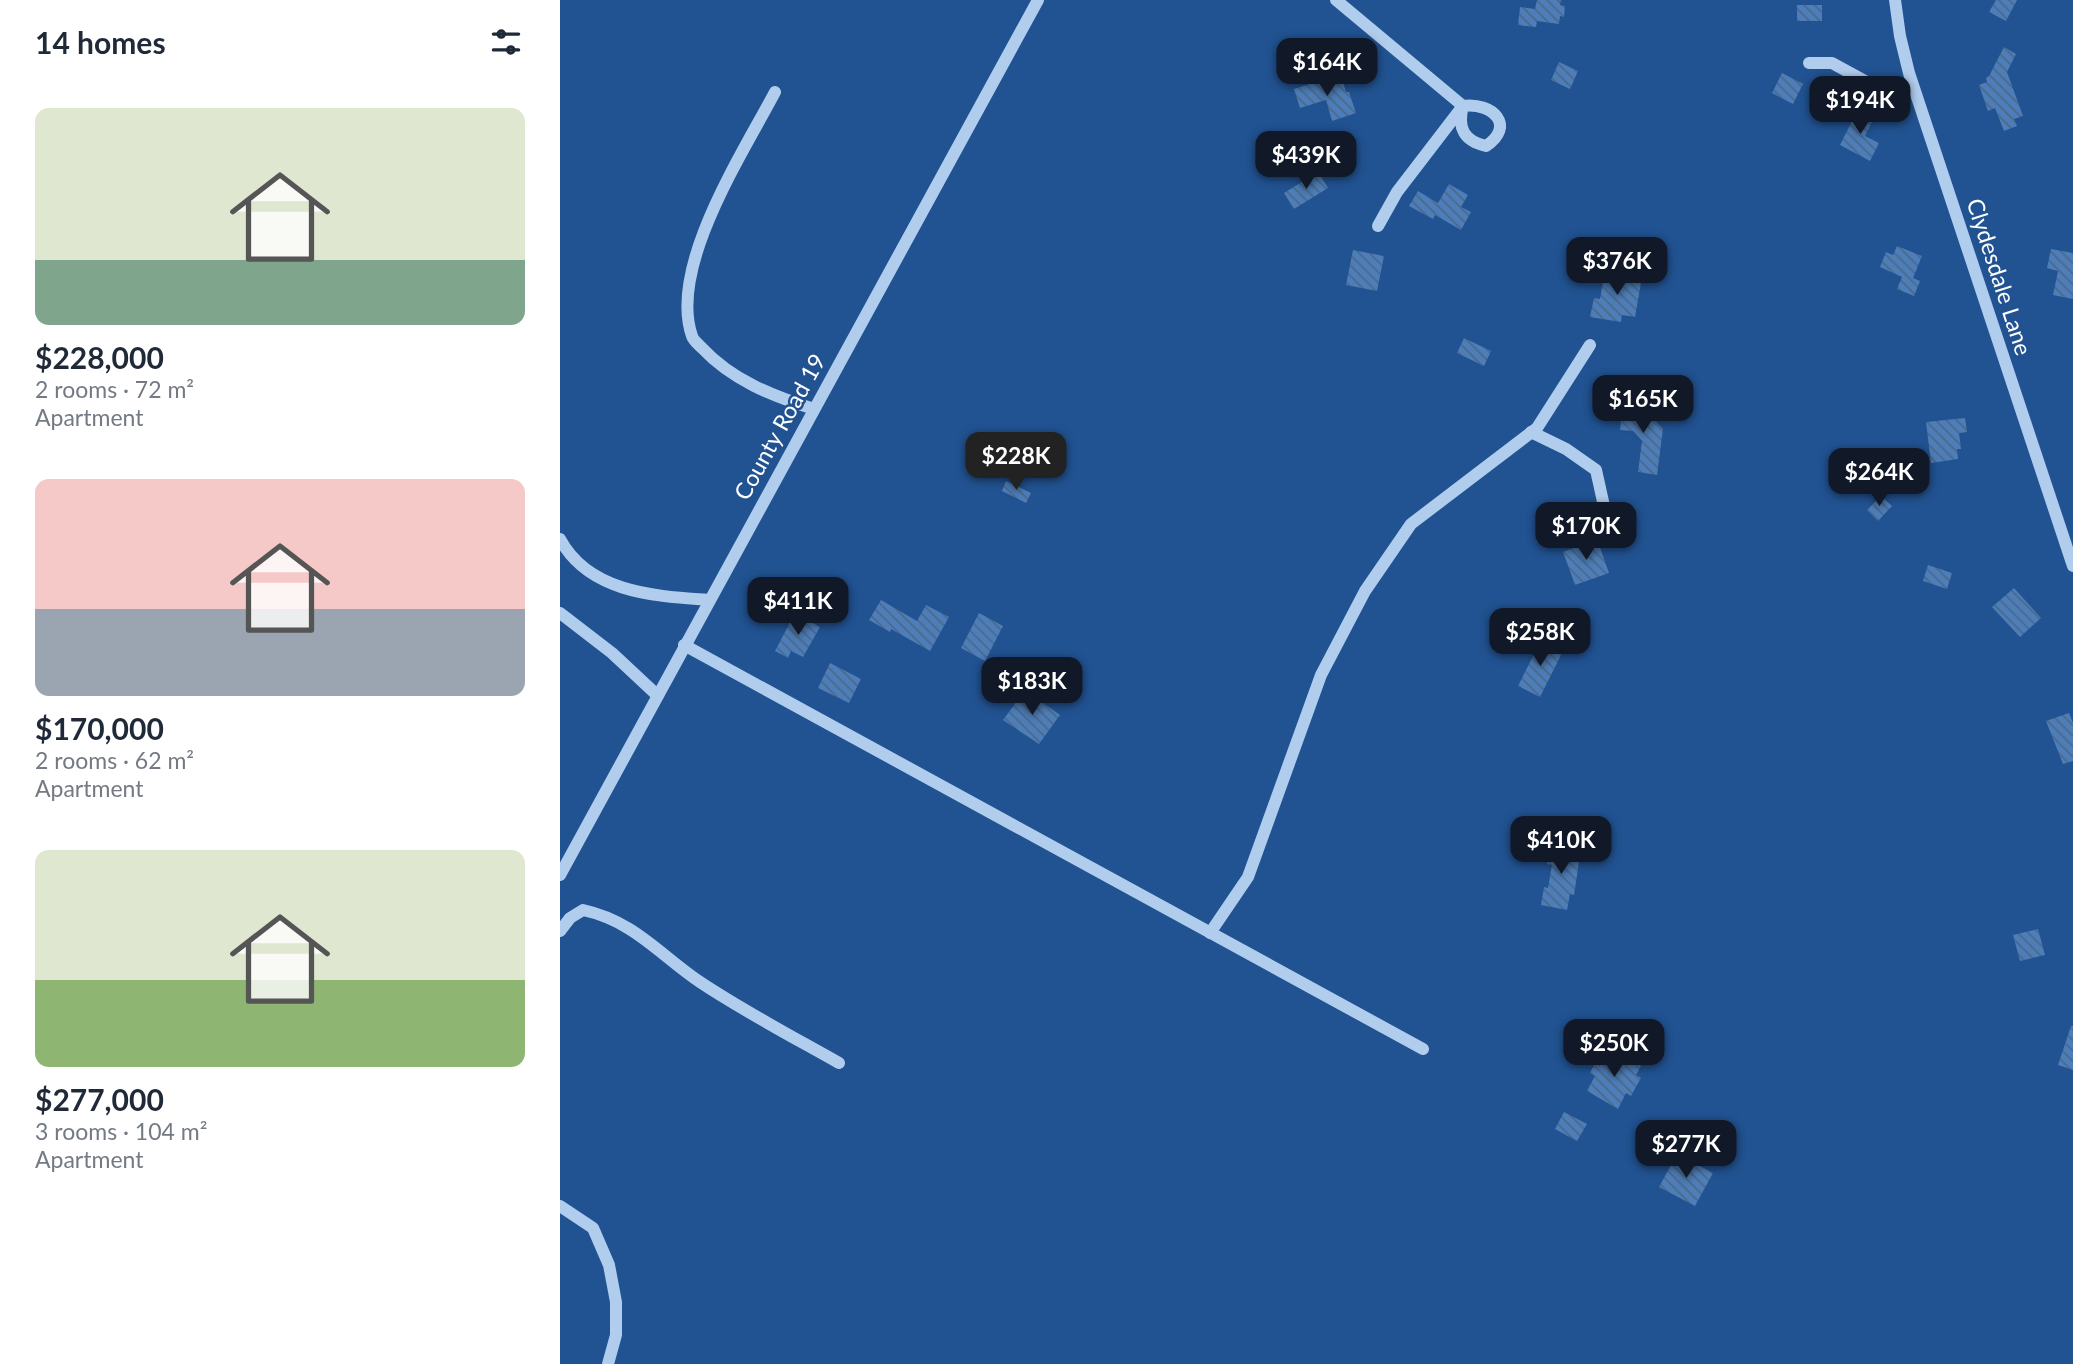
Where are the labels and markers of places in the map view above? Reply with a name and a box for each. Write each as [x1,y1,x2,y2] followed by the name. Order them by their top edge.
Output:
[1278,38,1376,98] pin: $164K
[1811,76,1909,136] pin: $194K
[1257,132,1355,191] pin: $439K
[1568,238,1666,297] pin: $376K
[1594,376,1692,435] pin: $165K
[967,433,1065,492] pin: $228K
[1830,448,1928,508] pin: $264K
[1537,503,1635,562] pin: $170K
[749,578,847,637] pin: $411K
[1491,608,1589,668] pin: $258K
[983,658,1081,717] pin: $183K
[1512,816,1610,876] pin: $410K
[1565,1020,1663,1079] pin: $250K
[1637,1120,1735,1180] pin: $277K

